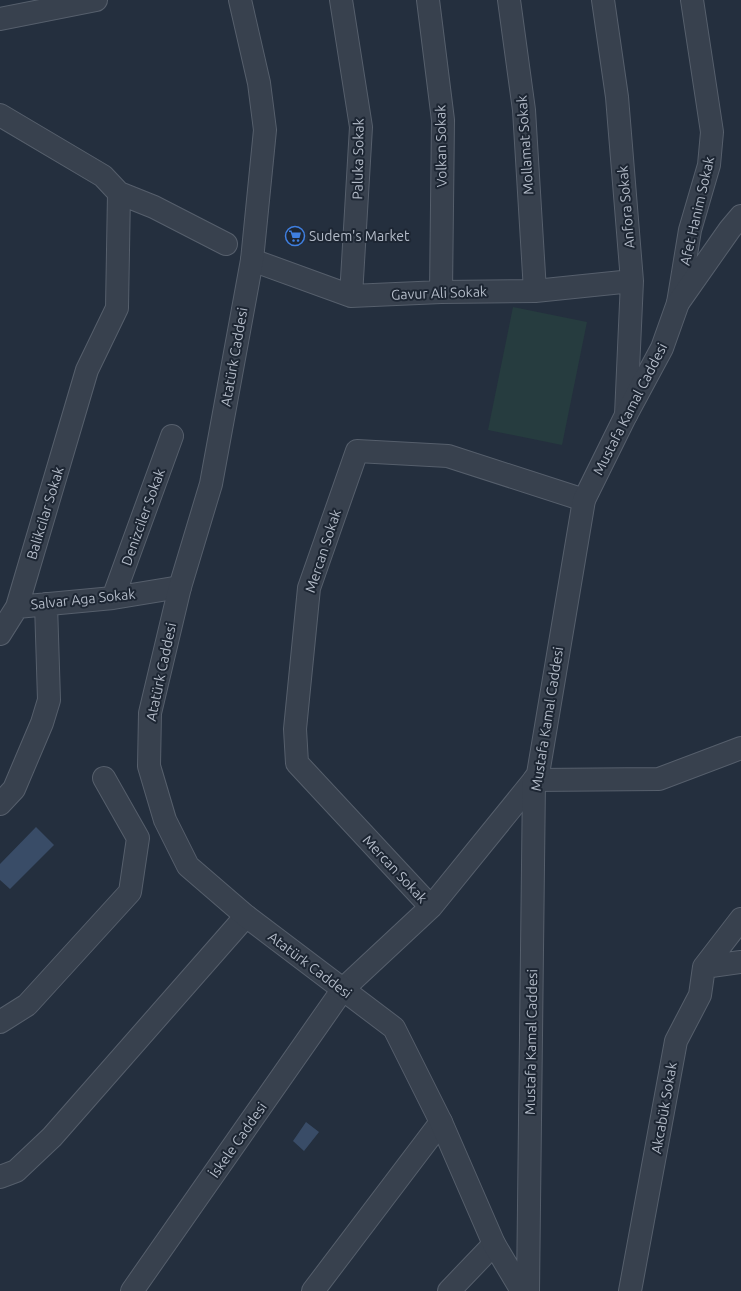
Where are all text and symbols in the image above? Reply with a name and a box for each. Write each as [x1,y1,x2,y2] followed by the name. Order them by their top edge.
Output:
[514,95,536,195] street label: Mollamat Sokak
[432,105,450,187] street label: Volkan Sokak
[349,118,367,200] street label: Paluka Sokak
[677,155,717,267] street label: Afet Hanim Sokak
[614,165,638,249] street label: Anfora Sokak
[284,225,306,247] supermarket icon: Sudem's Market
[309,228,410,244] place label: Sudem's Market
[391,283,487,303] street label: Gavur Ali Sokak
[217,306,251,408] street label: Atatürk Caddesi
[590,340,670,478] street label: Mustafa Kamal Caddesi
[23,465,67,561] street label: Balikcilar Sokak
[118,466,168,568] street label: Denizciler Sokak
[302,507,344,595] street label: Mercan Sokak
[30,586,136,612] street label: Salvar Aga Sokak
[143,621,179,723] street label: Atatürk Caddesi
[528,646,566,792] street label: Mustafa Kamal Caddesi
[360,832,430,906] street label: Mercan Sokak
[265,928,355,1002] street label: Atatürk Caddesi
[522,969,540,1115] street label: Mustafa Kamal Caddesi
[648,1061,680,1155] street label: Akcabük Sokak
[206,1099,270,1181] street label: İskele Caddesi

